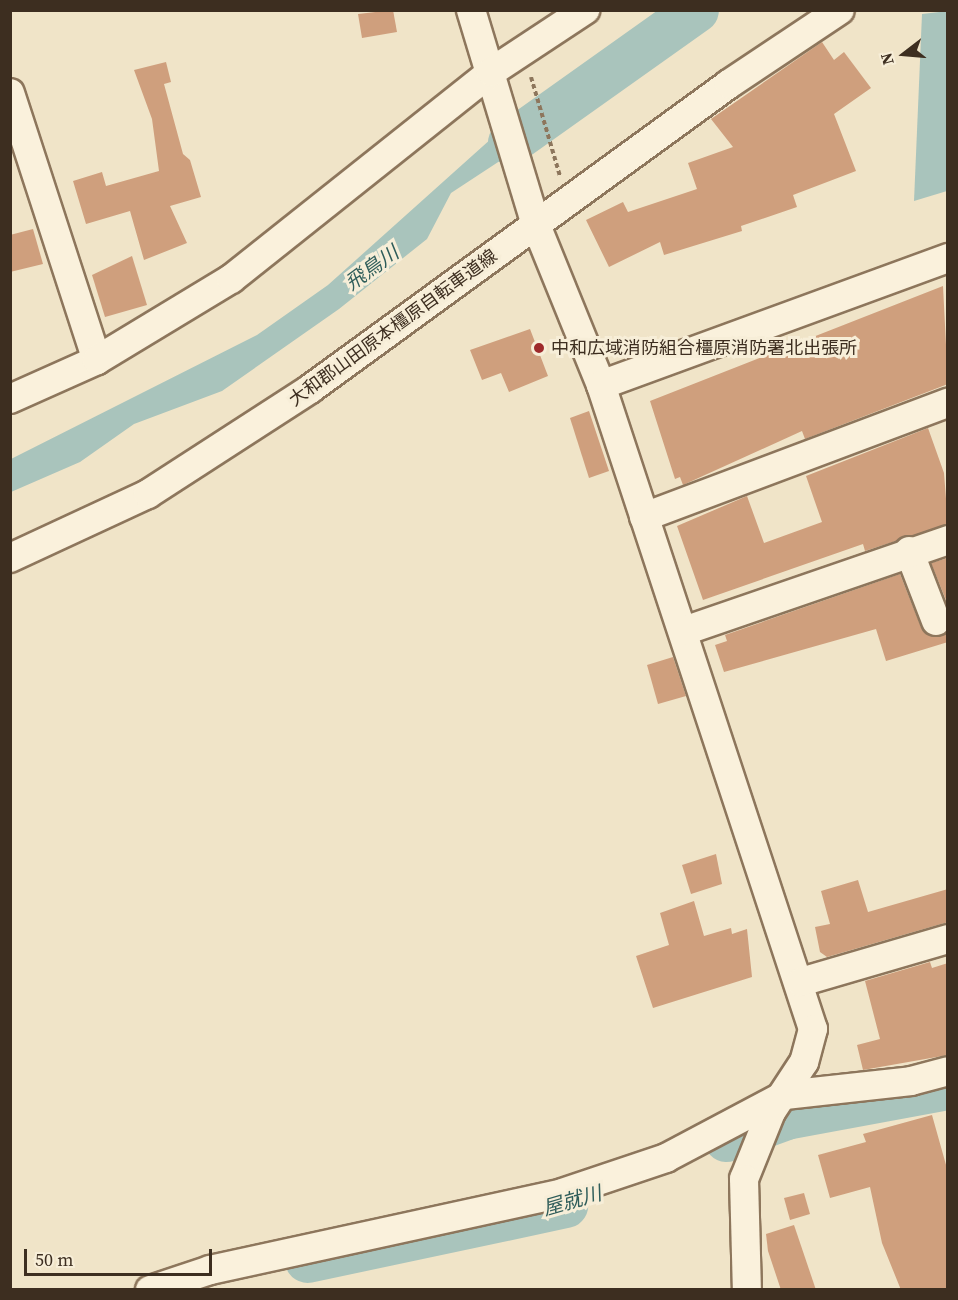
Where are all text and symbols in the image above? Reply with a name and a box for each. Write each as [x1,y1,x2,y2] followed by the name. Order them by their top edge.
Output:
[874,24,934,84] north arrow
[875,50,899,68] text: N
[341,241,403,295] water label: 飛鳥川
[285,245,501,411] street label: 大和郡山田原本橿原自転車道線
[551,337,857,359] place label: 中和広域消防組合橿原消防署北出張所
[532,341,546,355] marker: 中和広域消防組合橿原消防署北出張所
[540,1181,604,1221] water label: 屋就川
[27,1237,214,1275] scale bar
[35,1247,73,1272] text: 50 m

